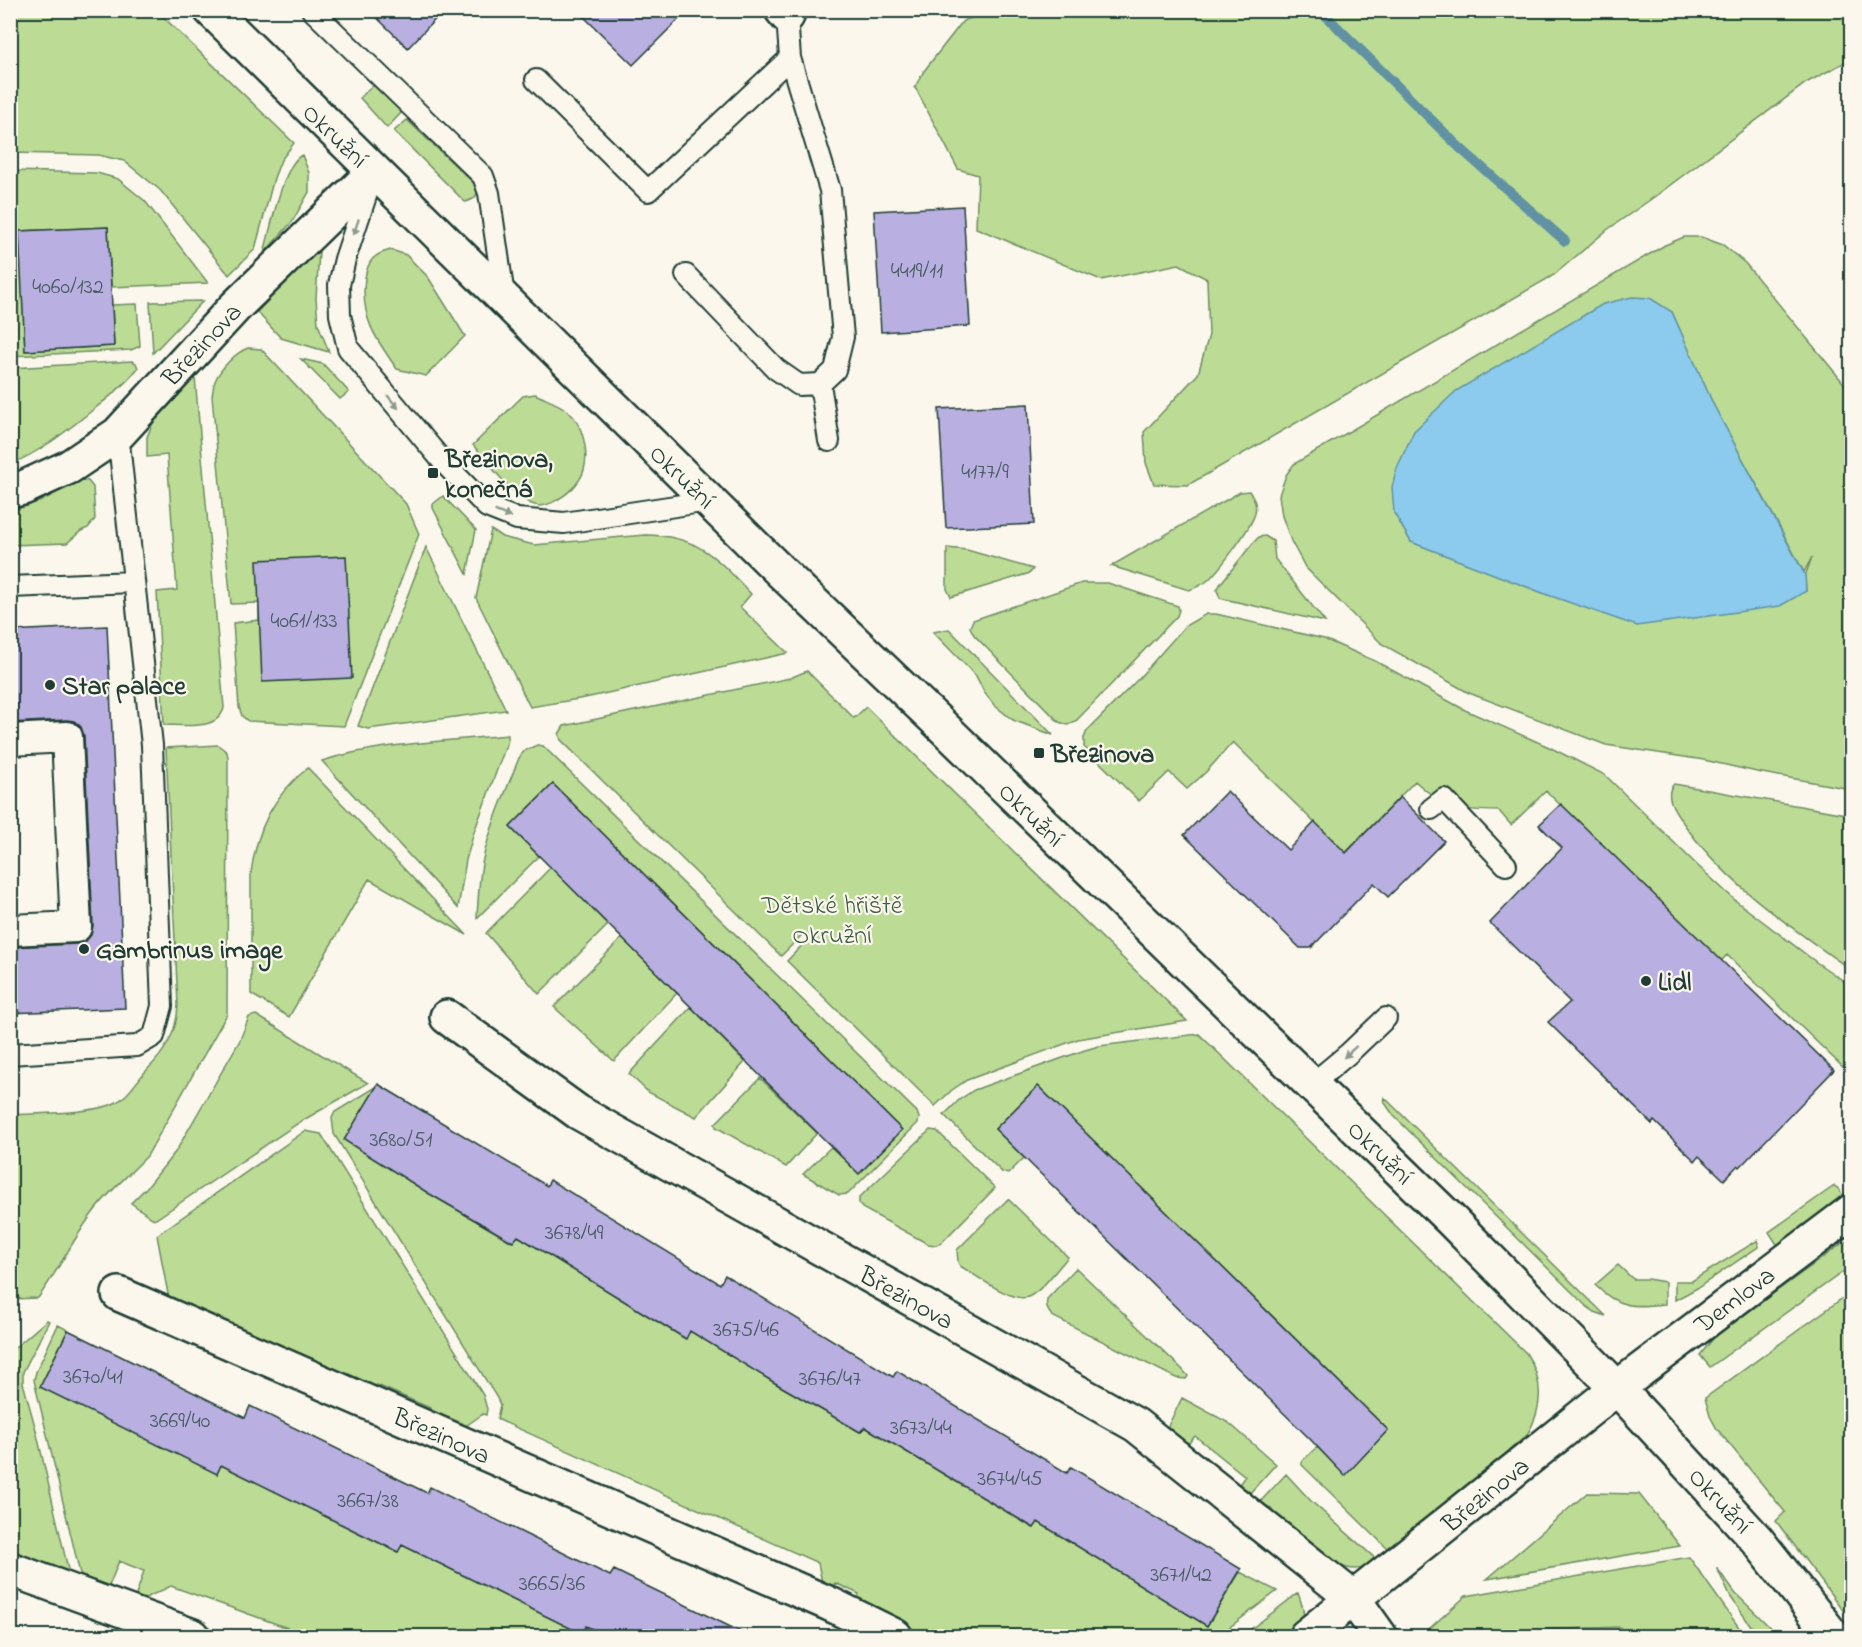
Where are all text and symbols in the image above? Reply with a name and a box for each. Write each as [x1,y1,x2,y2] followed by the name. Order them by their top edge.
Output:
[292,96,376,179] street label: Okružní
[350,218,360,236] one-way arrow
[891,256,943,288] house number: 4419/11
[32,272,104,304] house number: 4060/132
[153,295,252,397] street label: Březinova
[387,395,399,410] one-way arrow
[639,437,723,520] street label: Okružní
[444,442,553,510] place label: Březinova, konečná
[961,457,1009,489] house number: 4177/9
[426,466,440,480] marker: Březinova, konečná
[495,509,513,519] one-way arrow
[270,606,338,638] house number: 4061/133
[62,669,187,707] place label: Star palace
[43,678,57,692] marker: Star palace
[1050,737,1154,775] place label: Březinova
[1032,746,1046,760] marker: Březinova
[988,775,1072,858] street label: Okružní
[761,888,903,956] park label: Dětské hřiště Okružní
[96,933,284,972] place label: Gambrinus image
[77,942,91,956] marker: Gambrinus image
[1658,965,1691,1003] place label: Lidl
[1639,974,1653,988] marker: Lidl
[1343,1045,1358,1058] one-way arrow
[1337,1113,1421,1196] street label: Okružní
[370,1125,432,1157] house number: 3680/51
[545,1218,604,1250] house number: 3678/49
[850,1258,960,1341] street label: Březinova
[1686,1258,1784,1345] street label: Demlova
[713,1315,779,1347] house number: 3675/46
[63,1362,123,1394] house number: 3670/41
[799,1364,861,1396] house number: 3676/47
[385,1399,496,1476] street label: Březinova
[150,1406,210,1438] house number: 3669/40
[890,1413,952,1445] house number: 3673/44
[1434,1449,1539,1544] street label: Březinova
[1678,1460,1760,1544] street label: Okružní
[977,1464,1043,1496] house number: 3674/45
[337,1486,399,1518] house number: 3667/38
[1150,1560,1212,1592] house number: 3671/42
[519,1569,586,1601] house number: 3665/36

